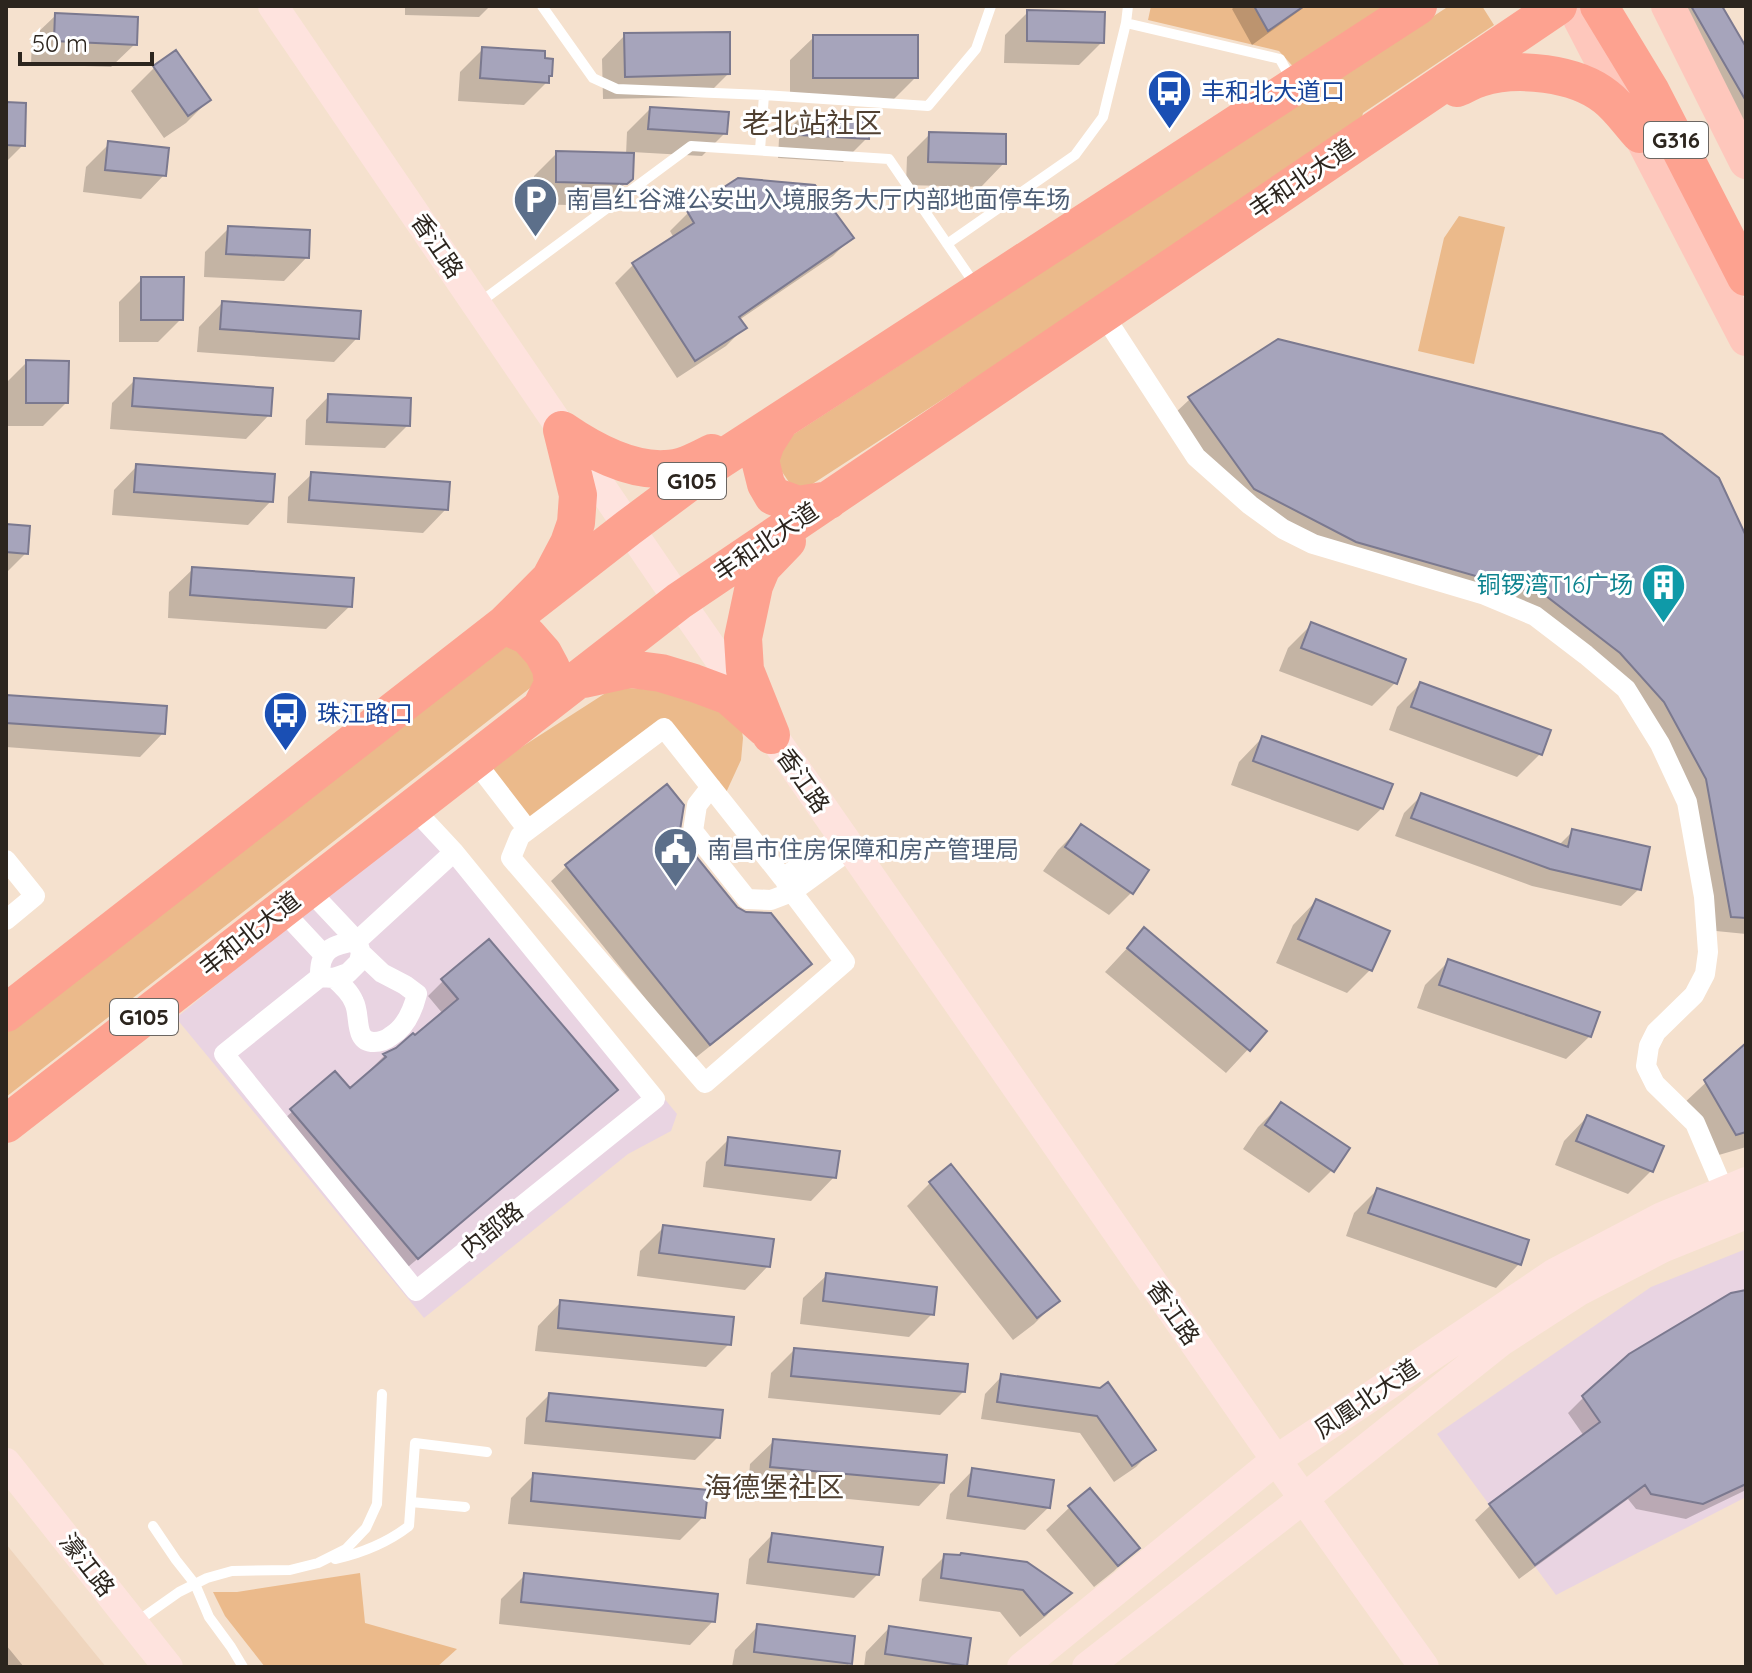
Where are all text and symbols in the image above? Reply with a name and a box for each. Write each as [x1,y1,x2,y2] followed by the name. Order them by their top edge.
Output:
[20,16,152,66] scale bar
[32,28,88,58] text: 50 m
[1146,68,1194,131] bus stop icon: 丰和北大道口
[1201,76,1345,106] place label: 丰和北大道口
[742,105,882,140] district label: 老北站社区
[1644,122,1708,158] road number: G316
[1243,132,1360,224] street label: 丰和北大道
[511,176,559,239] parking icon: 南昌红谷滩公安出入境服务大厅内部地面停车场
[566,184,1070,214] place label: 南昌红谷滩公安出入境服务大厅内部地面停车场
[405,207,470,284] street label: 香江路
[658,463,726,499] road number: G105
[707,495,824,587] street label: 丰和北大道
[1640,561,1688,624] building icon: 铜锣湾T16广场
[1477,569,1633,599] place label: 铜锣湾T16广场
[262,690,310,753] bus stop icon: 珠江路口
[317,698,413,728] place label: 珠江路口
[771,742,837,819] street label: 香江路
[652,826,700,889] public building icon: 南昌市住房保障和房产管理局
[707,834,1019,864] place label: 南昌市住房保障和房产管理局
[193,884,306,982] street label: 丰和北大道
[110,999,178,1035] road number: G105
[454,1195,529,1264] street label: 内部路
[1141,1274,1207,1351] street label: 香江路
[1308,1352,1425,1444] street label: 凤凰北大道
[704,1469,844,1504] district label: 海德堡社区
[54,1527,122,1602] street label: 濠江路

